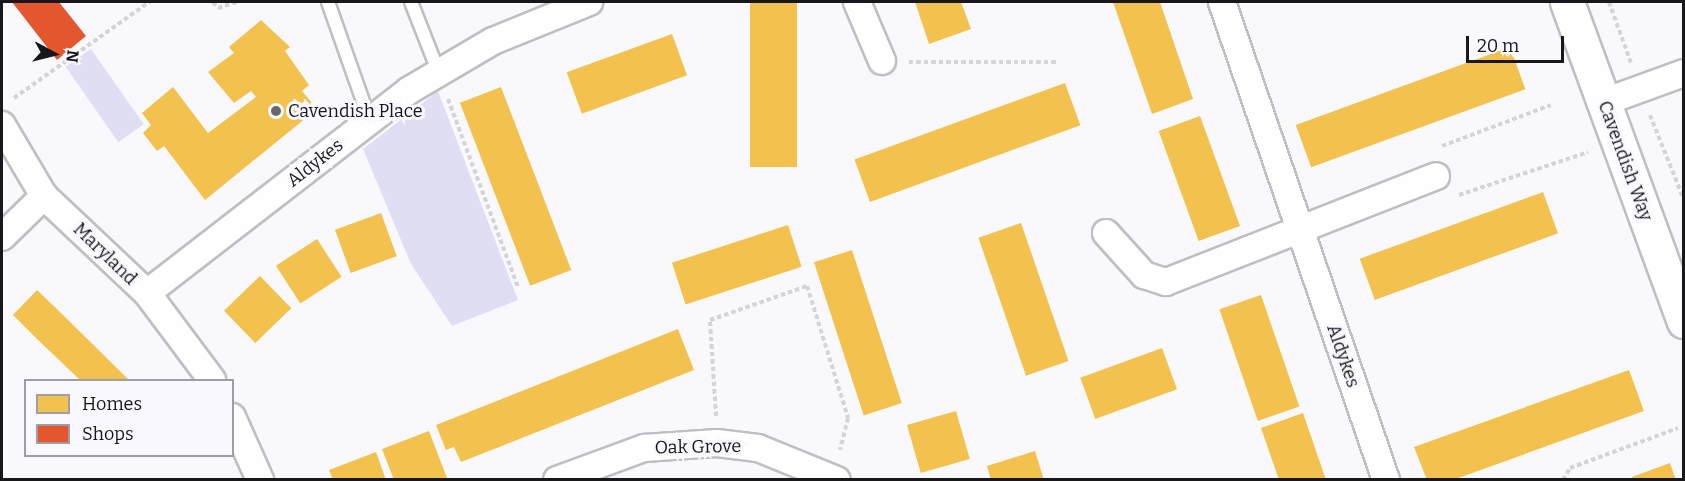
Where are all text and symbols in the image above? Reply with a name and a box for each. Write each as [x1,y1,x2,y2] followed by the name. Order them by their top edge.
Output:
[24,24,84,84] north arrow
[1469,24,1566,62] scale bar
[1477,35,1519,57] text: 20 m
[62,49,83,64] text: N
[1593,98,1657,224] street label: Cavendish Way
[288,100,422,122] place label: Cavendish Place
[269,104,283,118] marker: Cavendish Place
[283,134,347,192] street label: Aldykes
[69,218,141,290] street label: Maryland
[1322,322,1364,390] street label: Aldykes
[24,379,234,457] legend
[82,393,142,415] text: Homes
[82,423,134,445] text: Shops
[655,435,741,459] street label: Oak Grove

